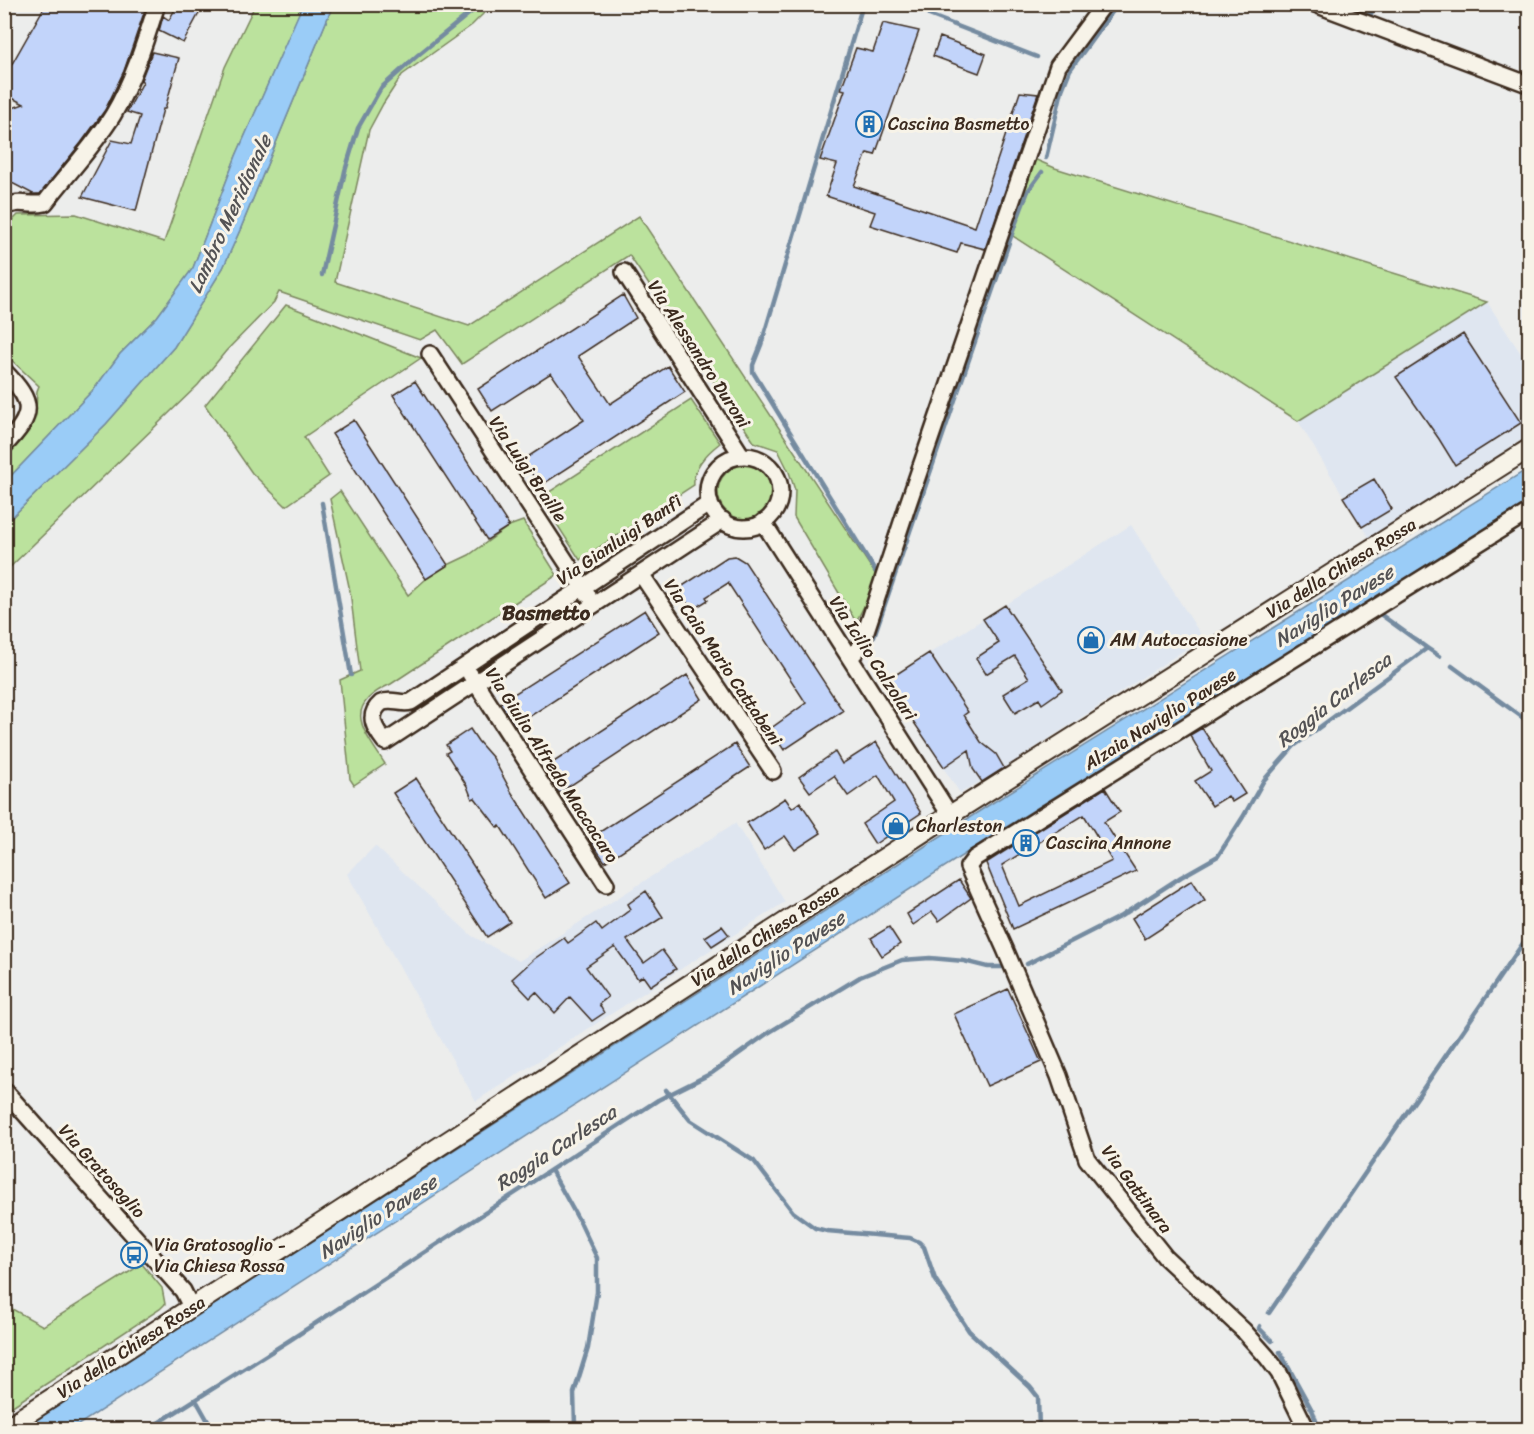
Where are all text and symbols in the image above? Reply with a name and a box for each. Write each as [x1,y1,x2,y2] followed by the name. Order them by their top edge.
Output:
[888,108,1030,140] place label: Cascina Basmetto
[854,109,884,139] building icon: Cascina Basmetto
[178,127,283,299] water label: Lambro Meridionale
[639,273,760,436] street label: Via Alessandro Duroni
[480,409,576,529] street label: Via Luigi Braille
[549,485,689,594] street label: Via Gianluigi Banfi
[1259,509,1423,627] street label: Via della Chiesa Rossa
[1267,554,1402,657] water label: Naviglio Pavese
[655,572,792,753] street label: Via Caio Mario Cattabeni
[820,589,926,728] street label: Via Icilio Calzolari
[502,594,591,632] district label: Basmetto
[1109,624,1248,656] place label: AM Autoccasione
[1076,625,1106,655] shop icon: AM Autoccasione
[1268,642,1401,757] water label: Roggia Carlesca
[1076,659,1243,780] street label: Alzaia Naviglio Pavese
[476,660,628,870] street label: Via Giulio Alfredo Maccacaro
[916,810,1003,842] place label: Charleston
[881,811,911,841] shop icon: Charleston
[1046,827,1171,859] place label: Cascina Annone
[1011,828,1041,858] building icon: Cascina Annone
[684,875,846,995] street label: Via della Chiesa Rossa
[719,900,854,1005] water label: Naviglio Pavese
[488,1094,626,1201] water label: Roggia Carlesca
[50,1116,154,1226] street label: Via Gratosoglio
[1093,1138,1181,1240] street label: Via Gattinara
[311,1164,446,1269] water label: Naviglio Pavese
[154,1229,286,1282] place label: Via Gratosoglio - Via Chiesa Rossa
[119,1240,149,1270] bus stop icon: Via Gratosoglio - Via Chiesa Rossa
[50,1287,212,1407] street label: Via della Chiesa Rossa

